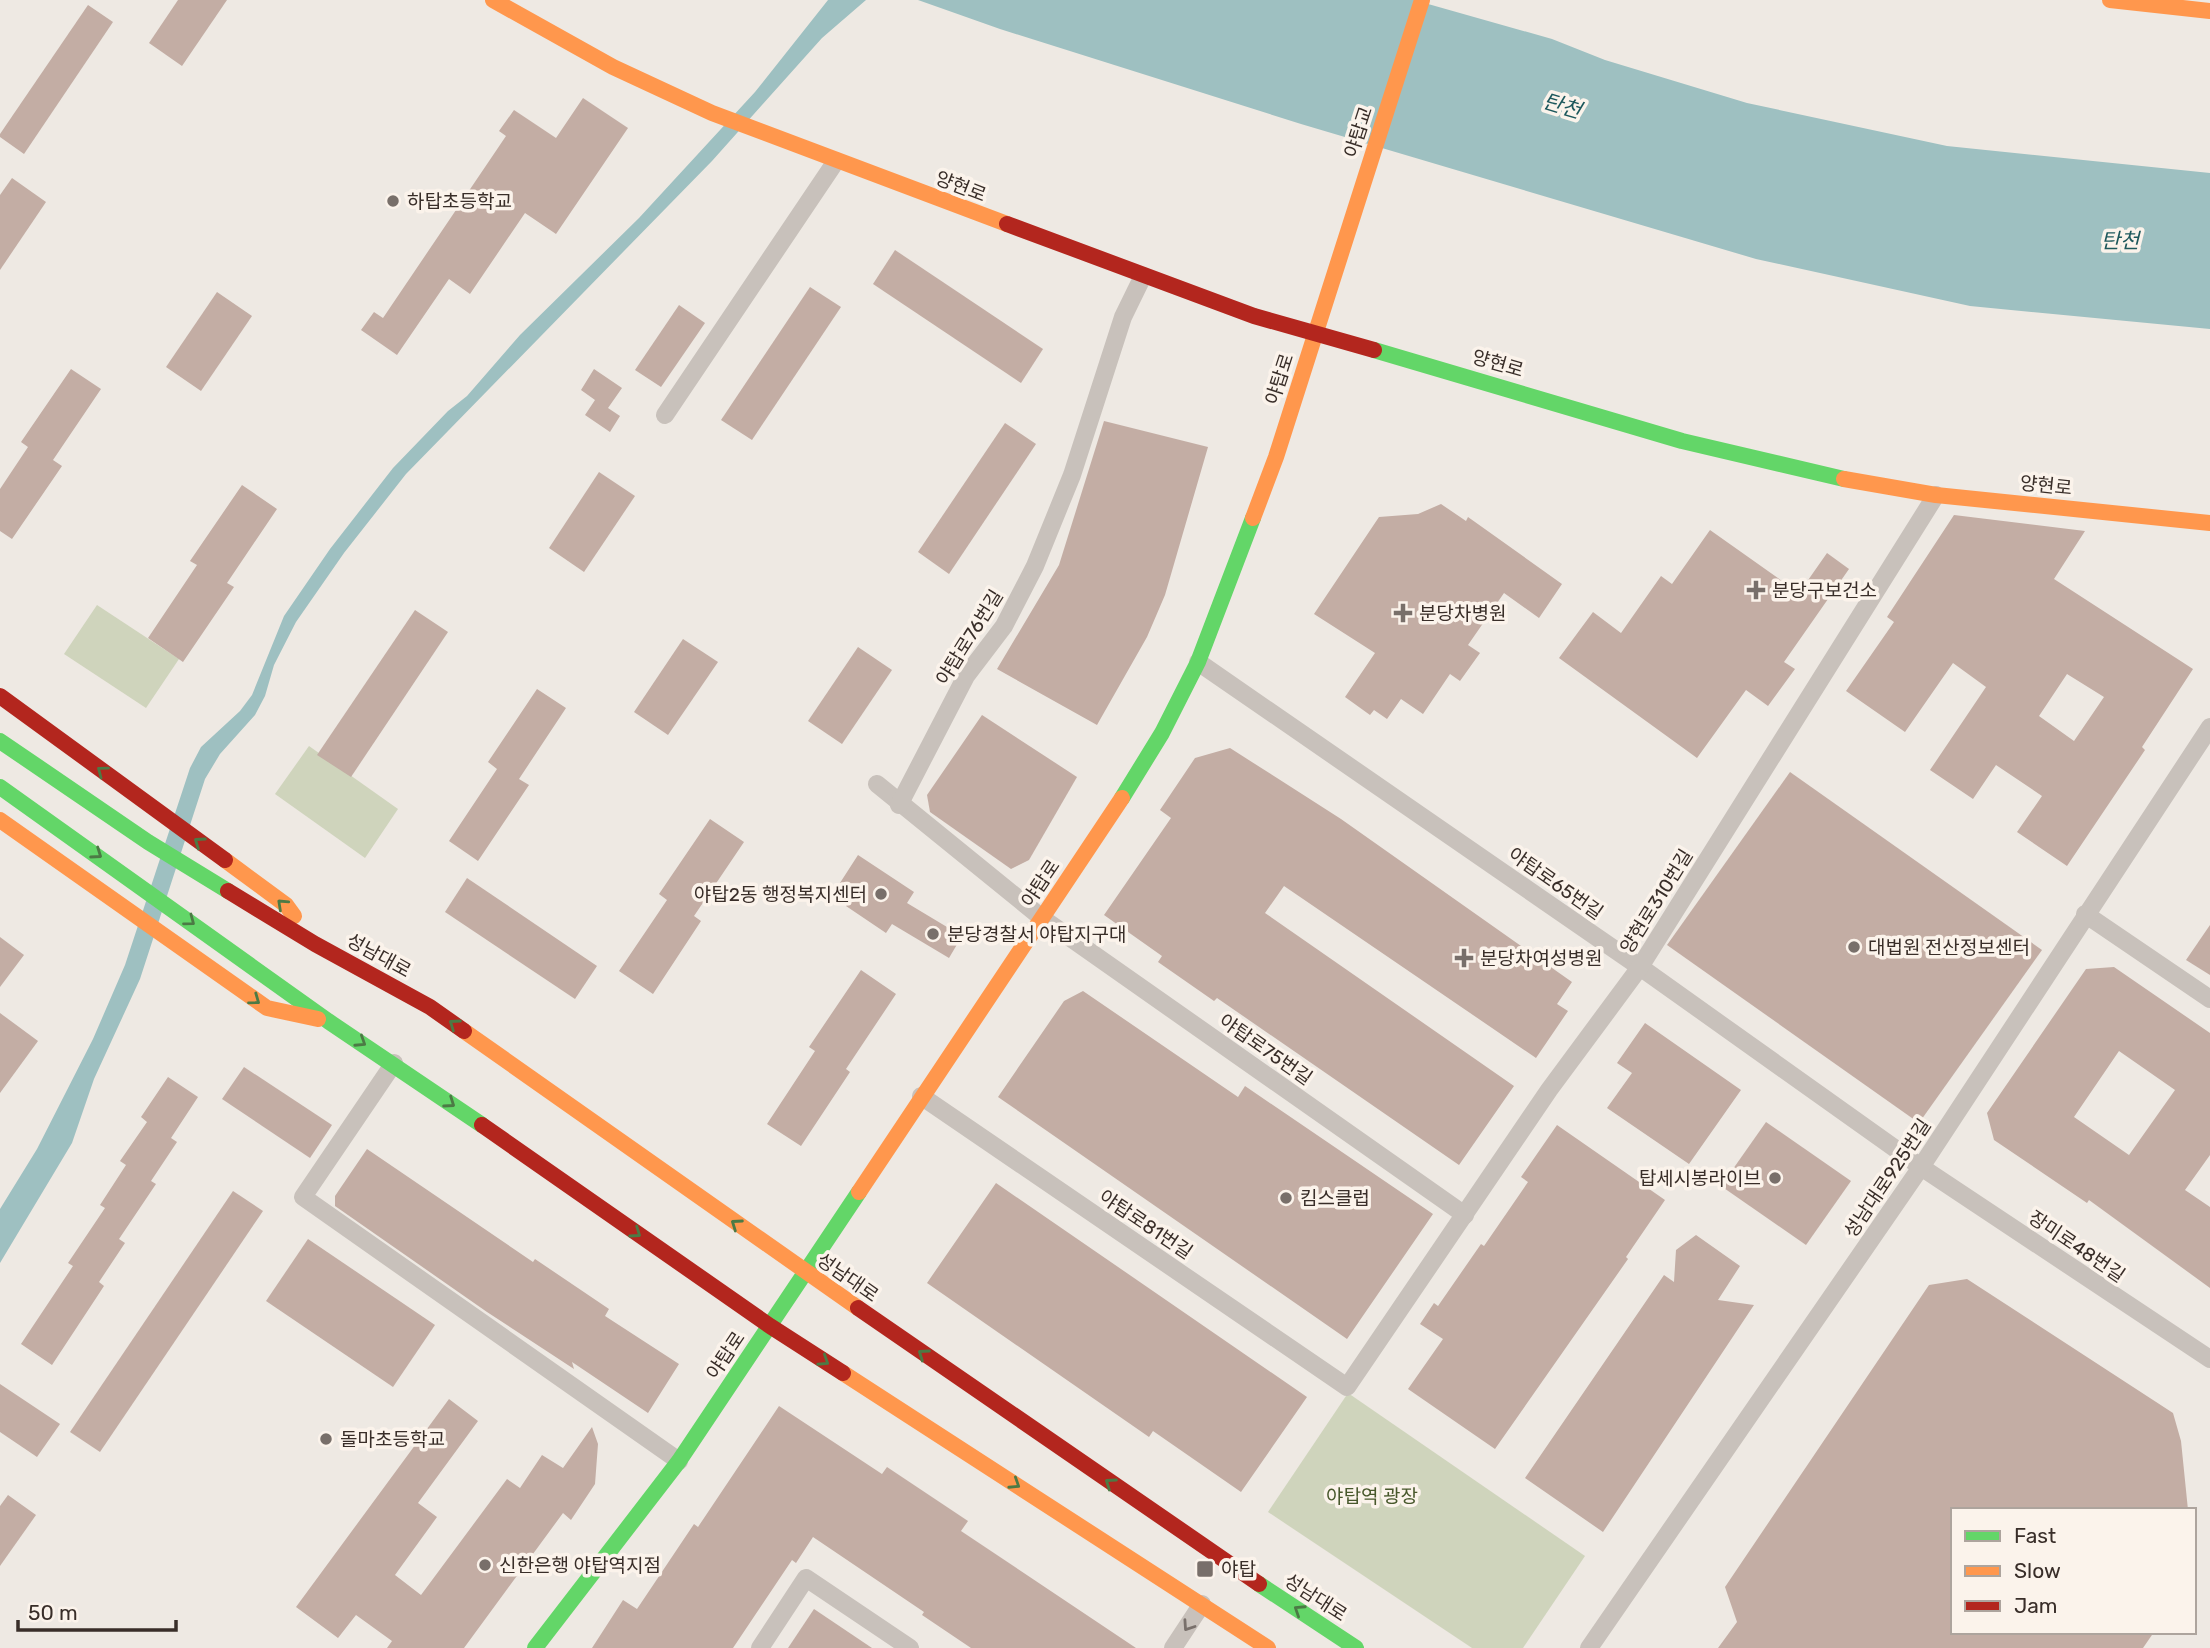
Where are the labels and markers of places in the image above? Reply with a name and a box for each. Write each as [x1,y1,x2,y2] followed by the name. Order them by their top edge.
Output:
[407,190,512,213] place label: 하탑초등학교
[385,193,401,209] marker: 하탑초등학교
[1772,579,1877,602] place label: 분당구보건소
[1746,580,1766,600] marker: 분당구보건소
[1419,602,1506,625] place label: 분당차병원
[1393,603,1413,623] marker: 분당차병원
[694,883,867,906] place label: 야탑2동 행정복지센터
[873,886,889,902] marker: 야탑2동 행정복지센터
[947,923,1126,946] place label: 분당경찰서 야탑지구대
[925,926,941,942] marker: 분당경찰서 야탑지구대
[1868,936,2030,959] place label: 대법원 전산정보센터
[1846,939,1862,955] marker: 대법원 전산정보센터
[1480,947,1602,970] place label: 분당차여성병원
[1454,948,1474,968] marker: 분당차여성병원
[1639,1167,1761,1190] place label: 탑세시봉라이브
[1767,1170,1783,1186] marker: 탑세시봉라이브
[1300,1187,1370,1210] place label: 킴스클럽
[1278,1190,1294,1206] marker: 킴스클럽
[340,1428,445,1451] place label: 돌마초등학교
[318,1431,334,1447] marker: 돌마초등학교
[499,1554,661,1577] place label: 신한은행 야탑역지점
[477,1557,493,1573] marker: 신한은행 야탑역지점
[1221,1558,1256,1581] place label: 야탑
[1195,1559,1215,1579] marker: 야탑

